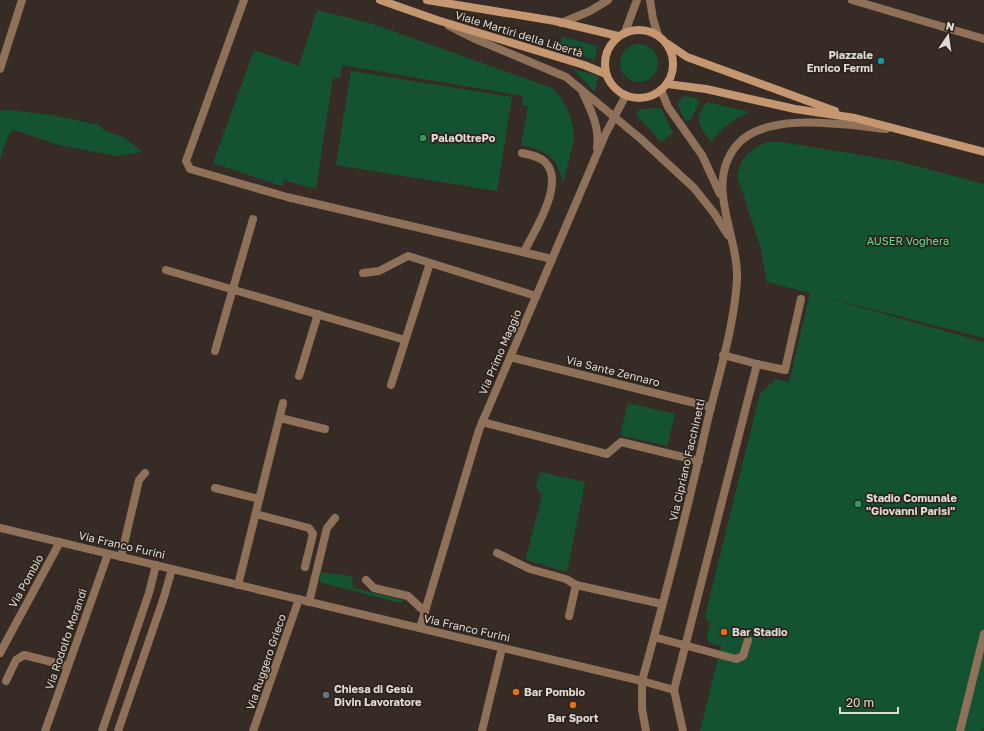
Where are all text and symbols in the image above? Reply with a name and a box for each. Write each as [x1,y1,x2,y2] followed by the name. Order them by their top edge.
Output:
[454,8,585,59] street label: Viale Martiri della Libertà
[928,16,968,56] north arrow
[945,18,956,33] text: N
[807,48,874,74] place label: Piazzale Enrico Fermi
[876,56,886,66] marker: Piazzale Enrico Fermi
[431,131,496,144] place label: PalaOltrePo
[418,133,428,143] marker: PalaOltrePo
[867,234,949,247] park label: AUSER Voghera
[476,307,524,396] street label: Via Primo Maggio
[565,353,662,389] street label: Via Sante Zennaro
[666,397,707,522] street label: Via Cipriano Facchinetti
[866,491,957,517] place label: Stadio Comunale "Giovanni Parisi"
[853,499,863,509] marker: Stadio Comunale "Giovanni Parisi"
[78,528,167,561] street label: Via Franco Furini
[6,551,46,610] street label: Via Pombio
[42,587,89,691] street label: Via Rodolfo Morandi
[423,611,512,644] street label: Via Franco Furini
[243,612,288,712] street label: Via Ruggero Grieco
[732,625,788,638] place label: Bar Stadio
[719,627,729,637] marker: Bar Stadio
[334,682,422,708] place label: Chiesa di Gesù Divin Lavoratore
[524,685,585,698] place label: Bar Pombio
[511,687,521,697] marker: Bar Pombio
[840,689,898,715] scale bar
[321,690,331,700] marker: Chiesa di Gesù Divin Lavoratore
[846,695,874,710] text: 20 m
[568,700,578,710] marker: Bar Sport
[548,711,599,724] place label: Bar Sport

